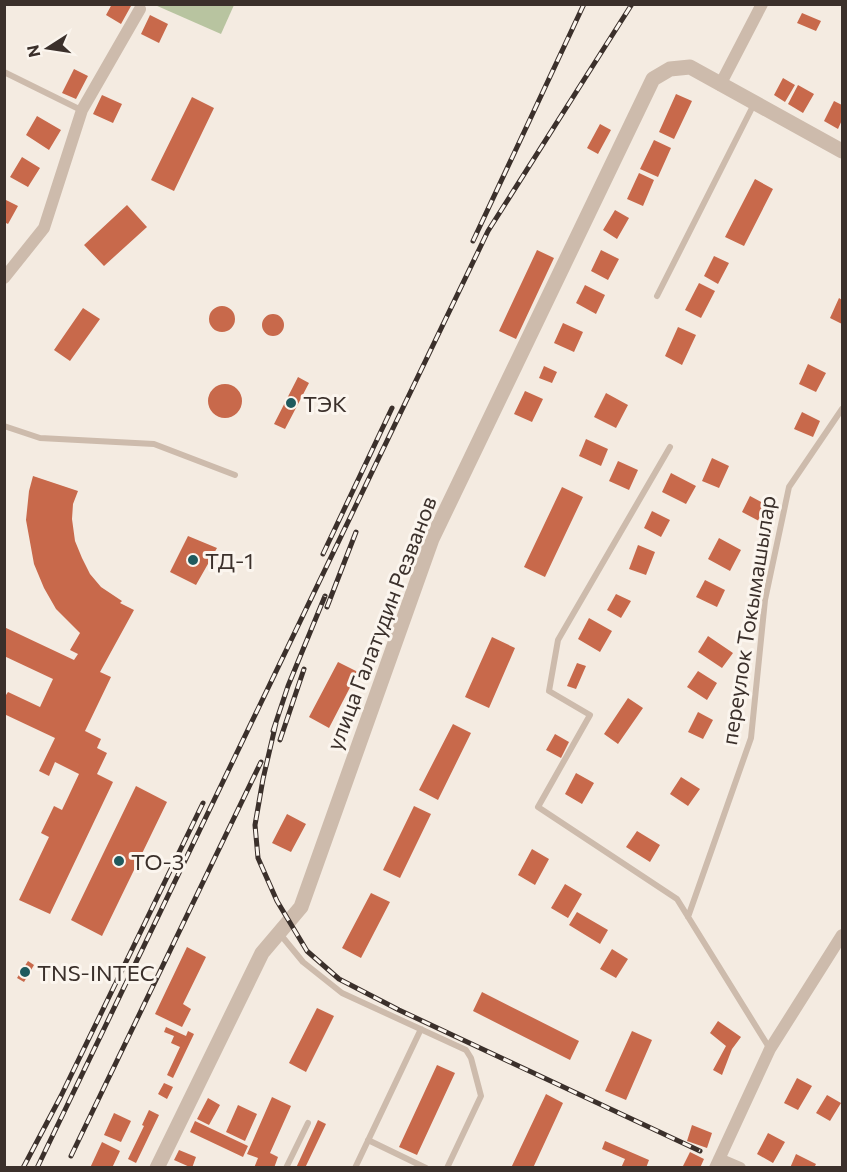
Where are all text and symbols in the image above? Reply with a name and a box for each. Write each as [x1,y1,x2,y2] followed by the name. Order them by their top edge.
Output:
[18,18,78,78] north arrow
[22,43,43,59] text: N
[303,390,347,417] place label: ТЭК
[284,396,298,410] marker: ТЭК
[320,492,442,754] street label: улица Галатудин Резванов
[715,493,781,747] street label: переулок Токымашылар
[205,547,254,574] place label: ТД-1
[186,553,200,567] marker: ТД-1
[131,848,184,875] place label: ТО-3
[112,854,126,868] marker: ТО-3
[37,959,155,986] place label: TNS-INTEC
[18,965,32,979] marker: TNS-INTEC

